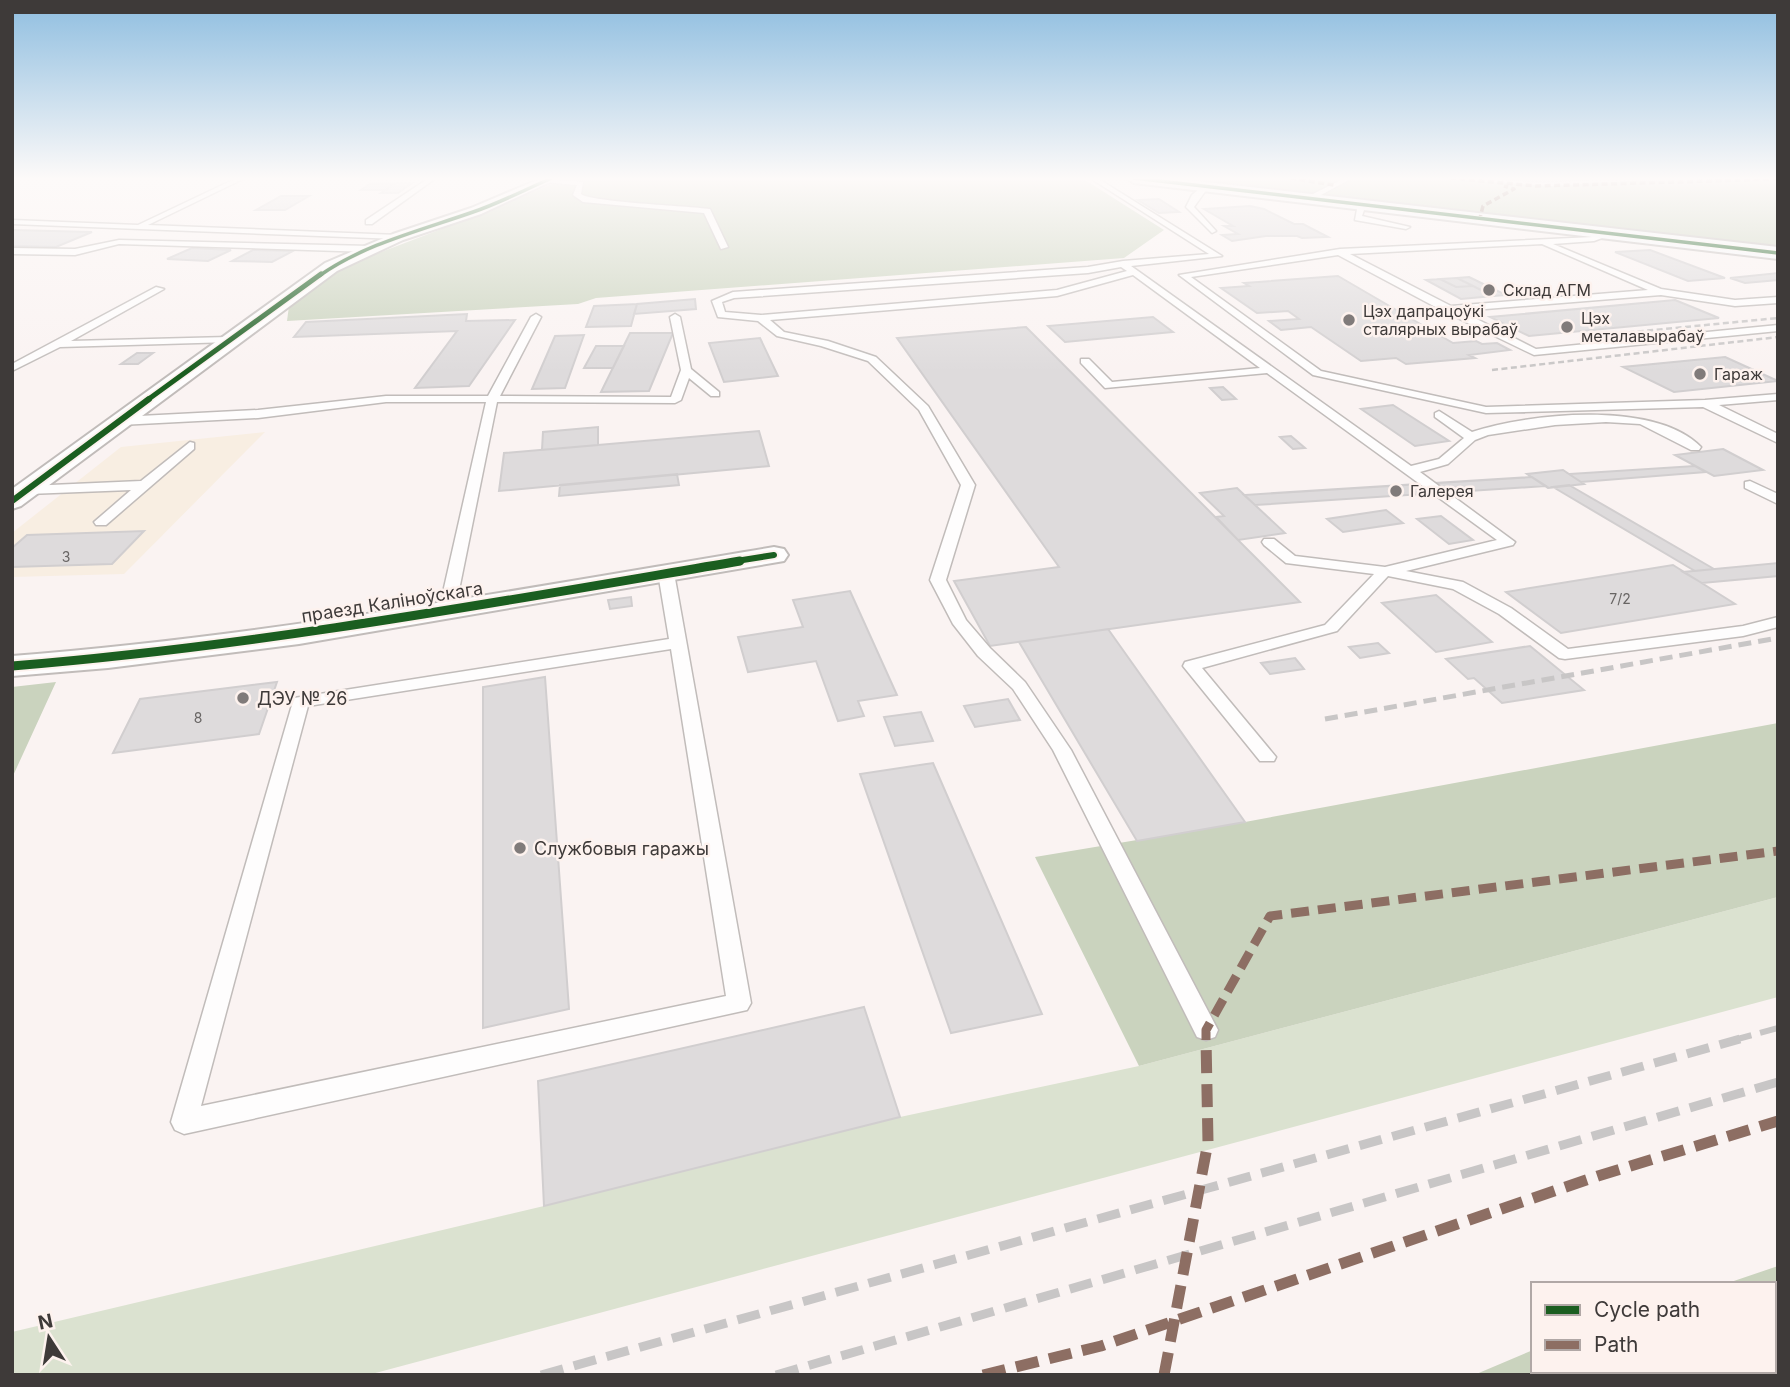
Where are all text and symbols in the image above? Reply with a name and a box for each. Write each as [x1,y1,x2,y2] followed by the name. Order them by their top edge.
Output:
[1503,280,1591,300] place label: Склад АГМ
[1481,282,1497,298] marker: Склад АГМ
[1363,301,1518,339] place label: Цэх дапрацоўкі сталярных вырабаў
[1581,308,1704,346] place label: Цэх металавырабаў
[1341,312,1357,328] marker: Цэх дапрацоўкі сталярных вырабаў
[1559,319,1575,335] marker: Цэх металавырабаў
[1714,364,1763,384] place label: Гараж
[1692,366,1708,382] marker: Гараж
[1410,481,1474,501] place label: Галерея
[1388,483,1404,499] marker: Галерея
[62,548,70,565] house number: 3
[300,577,484,627] street label: праезд Каліноўскага
[1609,590,1631,607] house number: 7/2
[257,688,348,709] place label: ДЭУ № 26
[235,690,251,706] marker: ДЭУ № 26
[194,709,202,726] house number: 8
[534,838,709,859] place label: Службовыя гаражы
[512,840,528,856] marker: Службовыя гаражы
[1531,1282,1776,1373] legend
[1594,1297,1700,1322] text: Cycle path
[14,1303,84,1373] north arrow
[36,1309,55,1335] text: N
[1594,1332,1639,1357] text: Path

